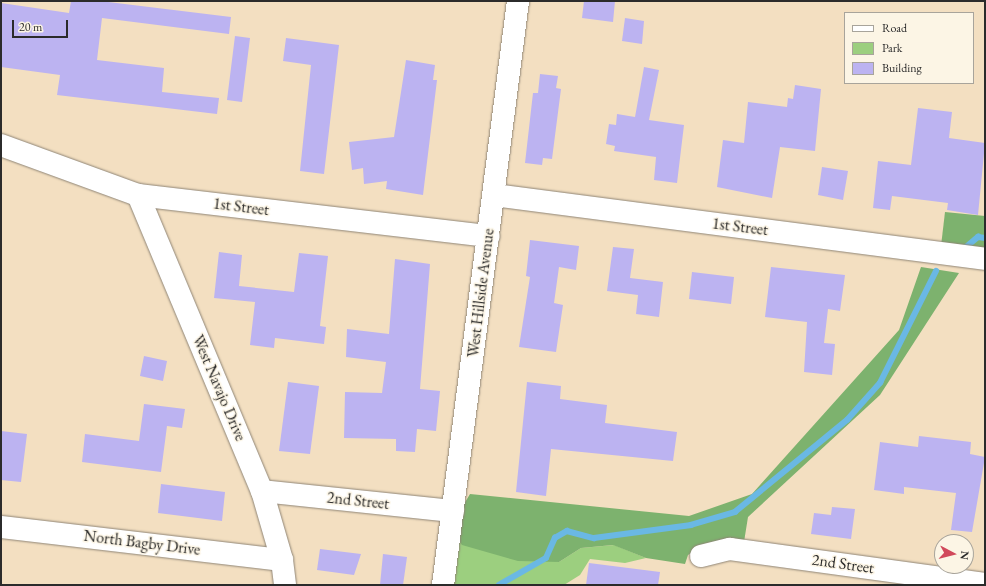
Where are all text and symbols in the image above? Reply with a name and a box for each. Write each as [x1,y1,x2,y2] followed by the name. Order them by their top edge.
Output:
[14,12,70,38] scale bar
[844,12,974,84] legend
[19,19,42,35] text: 20 m
[882,20,907,36] text: Road
[882,40,902,56] text: Park
[882,60,922,76] text: Building
[212,194,270,220] street label: 1st Street
[711,214,769,240] street label: 1st Street
[464,227,498,359] street label: West Hillside Avenue
[188,332,250,444] street label: West Navajo Drive
[326,488,390,514] street label: 2nd Street
[83,526,201,560] street label: North Bagby Drive
[934,534,974,574] north arrow
[811,550,875,578] street label: 2nd Street
[957,550,972,561] text: N

